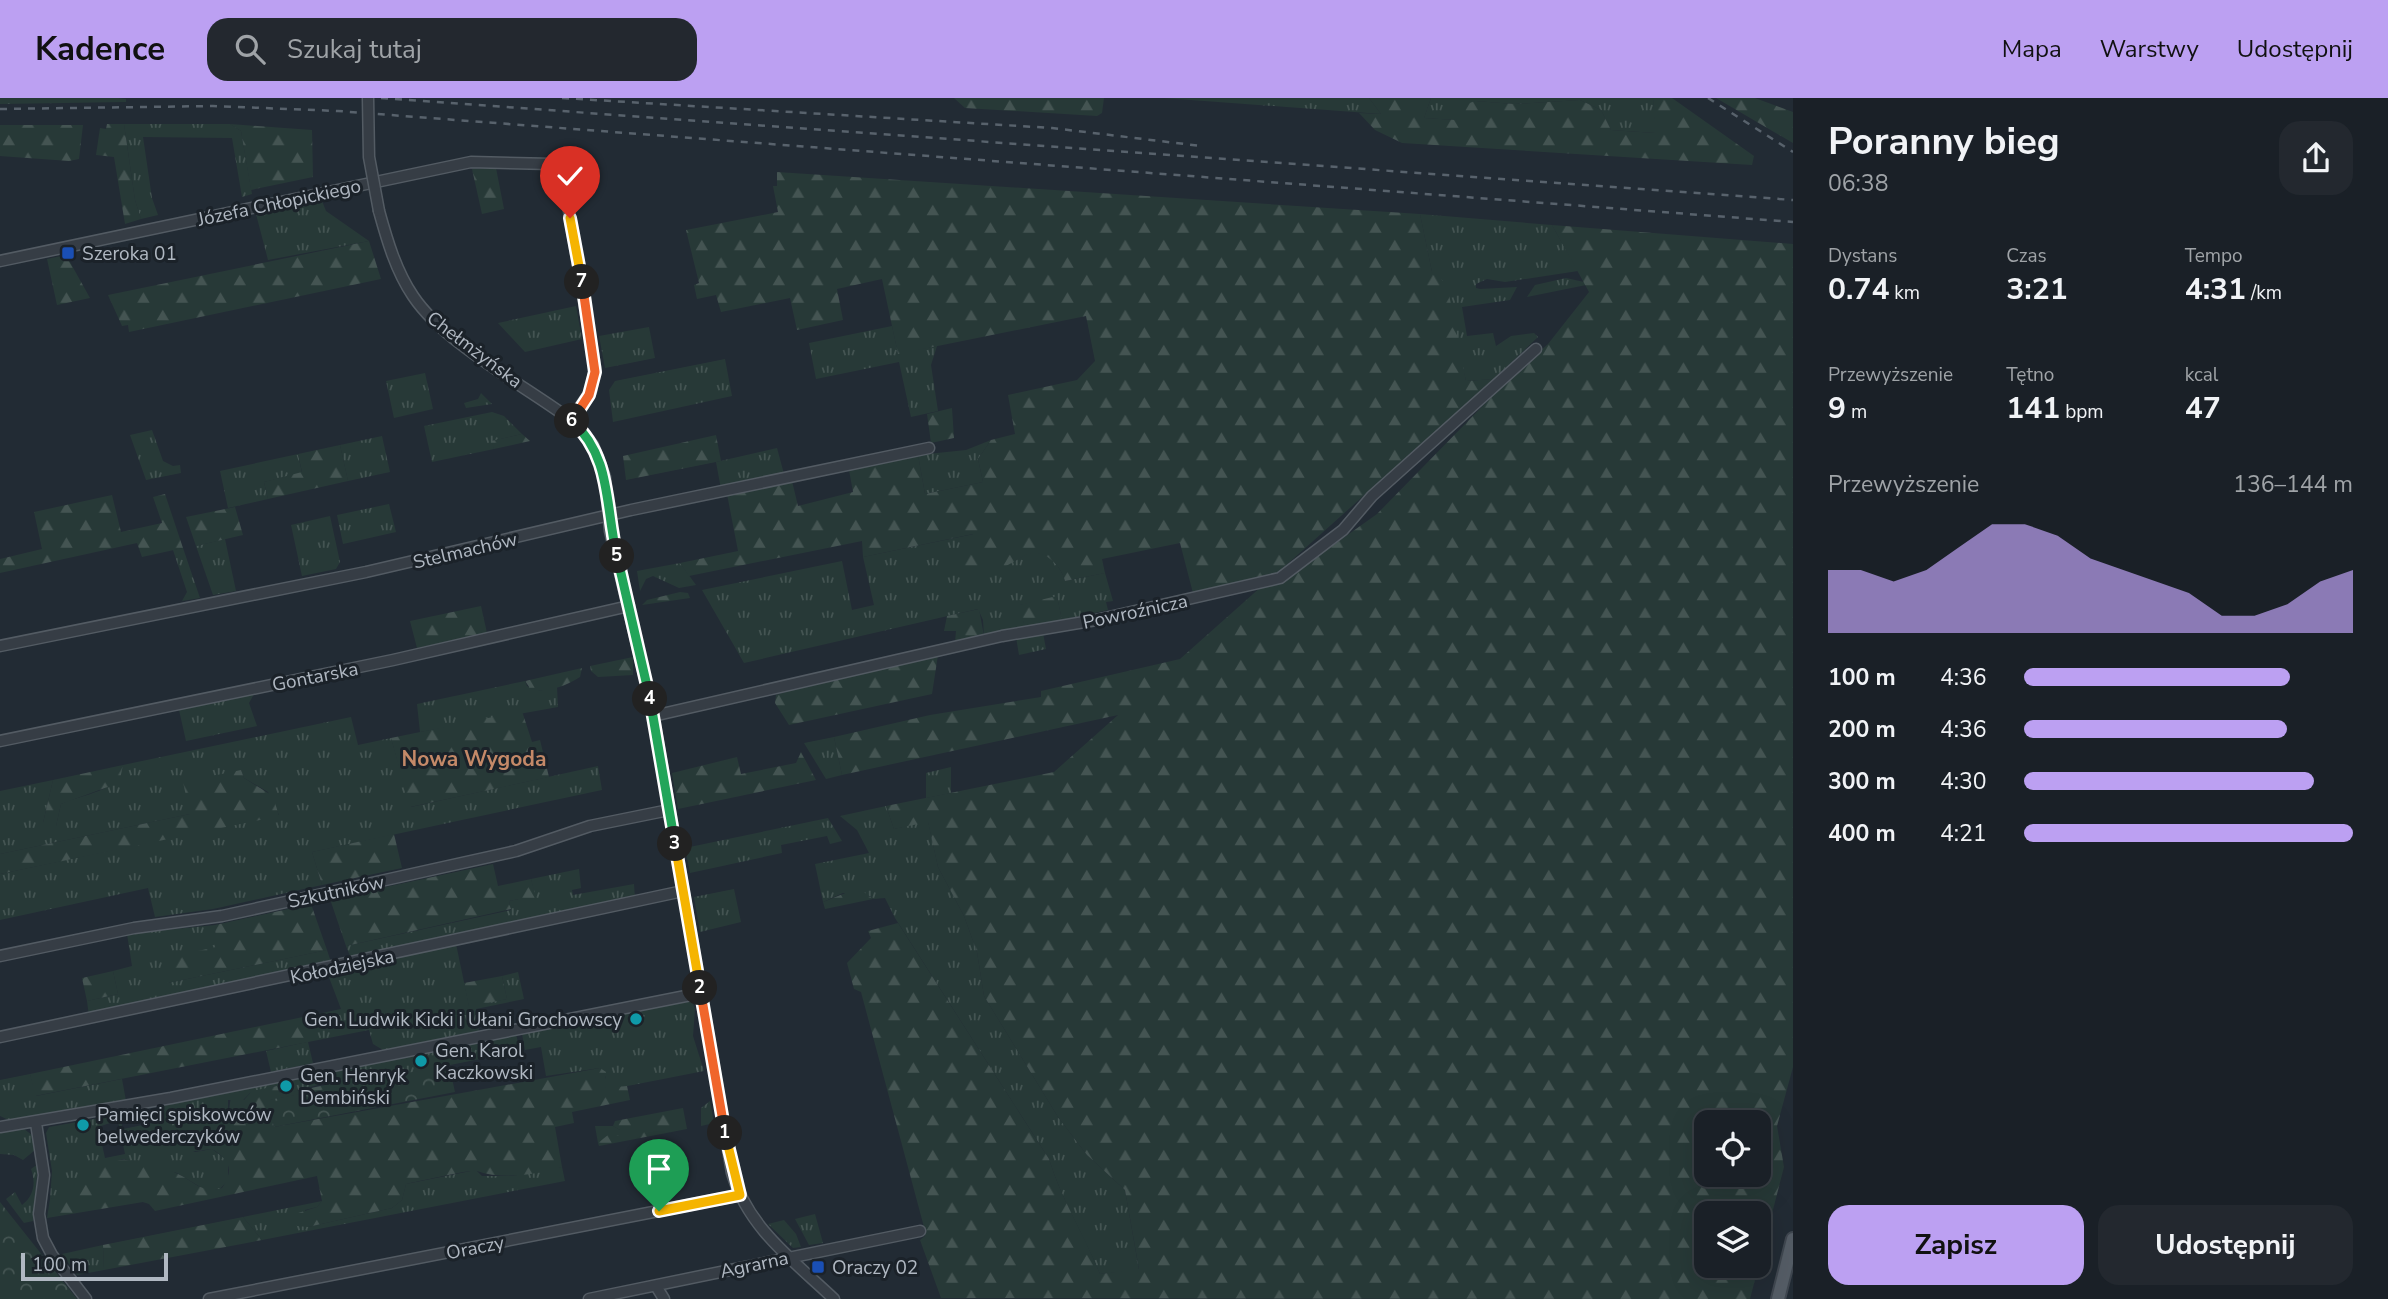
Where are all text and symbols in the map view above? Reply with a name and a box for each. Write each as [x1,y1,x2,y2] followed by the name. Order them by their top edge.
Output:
[207,18,697,81] search box
[35,27,165,72] text: Kadence
[231,30,269,68] icon: search
[287,32,422,67] text: Szukaj tutaj
[2002,33,2062,65] text: Mapa
[2100,33,2199,65] text: Warstwy
[2237,33,2353,65] text: Udostępnij
[1828,116,2060,167] text: Poranny bieg
[2279,121,2353,195] button: share
[540,146,600,218] pin
[551,157,589,195] icon: check
[1828,168,1888,199] text: 06:38
[194,173,363,233] street label: Józefa Chłopickiego
[82,241,177,267] place label: Szeroka 01
[1828,243,1897,269] text: Dystans
[2006,243,2047,269] text: Czas
[2185,243,2243,269] text: Tempo
[60,245,76,261] marker: Szeroka 01
[564,264,600,300] pin: 7
[576,268,587,294] text: 7
[1828,269,1889,310] text: 0.74
[2006,269,2068,310] text: 3:21
[2185,269,2246,310] text: 4:31
[1889,280,1920,306] text: km
[2246,280,2282,306] text: /km
[421,305,528,394] street label: Chełmżyńska
[1828,362,1953,388] text: Przewyższenie
[2006,362,2054,388] text: Tętno
[2185,362,2218,388] text: kcal
[1828,388,1846,429] text: 9
[2006,388,2060,429] text: 141
[2185,388,2221,429] text: 47
[1846,399,1867,425] text: m
[2060,399,2104,425] text: bpm
[554,404,590,438] pin: 6
[566,407,577,433] text: 6
[1828,469,1979,500] text: Przewyższenie
[2233,469,2353,500] text: 136–144 m
[411,526,520,576] street label: Stelmachów
[600,538,634,574] pin: 5
[611,542,622,568] text: 5
[1080,588,1190,636] street label: Powroźnicza
[270,656,360,698] street label: Gontarska
[1828,662,1896,693] text: 100 m
[1940,662,1987,693] text: 4:36
[632,682,668,716] pin: 4
[644,685,655,711] text: 4
[1828,714,1896,745] text: 200 m
[1940,714,1987,745] text: 4:36
[402,745,546,773] district label: Nowa Wygoda
[1828,766,1896,797] text: 300 m
[1940,766,1987,797] text: 4:30
[1828,818,1896,849] text: 400 m
[1940,818,1987,849] text: 4:21
[658,826,692,862] pin: 3
[669,830,680,856] text: 3
[285,869,387,915] street label: Szkutników
[288,943,397,991] street label: Kołodziejska
[682,970,718,1006] pin: 2
[694,974,705,1000] text: 2
[304,1007,622,1033] place label: Gen. Ludwik Kicki i Ułani Grochowscy
[628,1011,644,1027] marker: Gen. Ludwik Kicki i Ułani Grochowscy
[435,1038,533,1086] place label: Gen. Karol Kaczkowski
[413,1053,429,1069] marker: Gen. Karol Kaczkowski
[300,1063,406,1111] place label: Gen. Henryk Dembiński
[278,1078,294,1094] marker: Gen. Henryk Dembiński
[97,1102,272,1150] place label: Pamięci spiskowców belwederczyków
[1694,1110,1771,1278] map controls
[1694,1110,1771,1187] button: locate
[708,1116,742,1150] pin: 1
[75,1117,91,1133] marker: Pamięci spiskowców belwederczyków
[719,1119,730,1145] text: 1
[629,1139,689,1211] pin
[640,1150,678,1188] icon: arrive
[1694,1201,1771,1278] button: layers
[1828,1205,2084,1285] button: Zapisz
[2098,1205,2353,1285] button: Udostępnij
[444,1230,507,1266] street label: Oraczy
[718,1245,791,1285] street label: Agrarna
[21,1250,168,1282] scale bar
[32,1252,87,1278] text: 100 m
[832,1255,918,1281] place label: Oraczy 02
[810,1259,826,1275] marker: Oraczy 02

